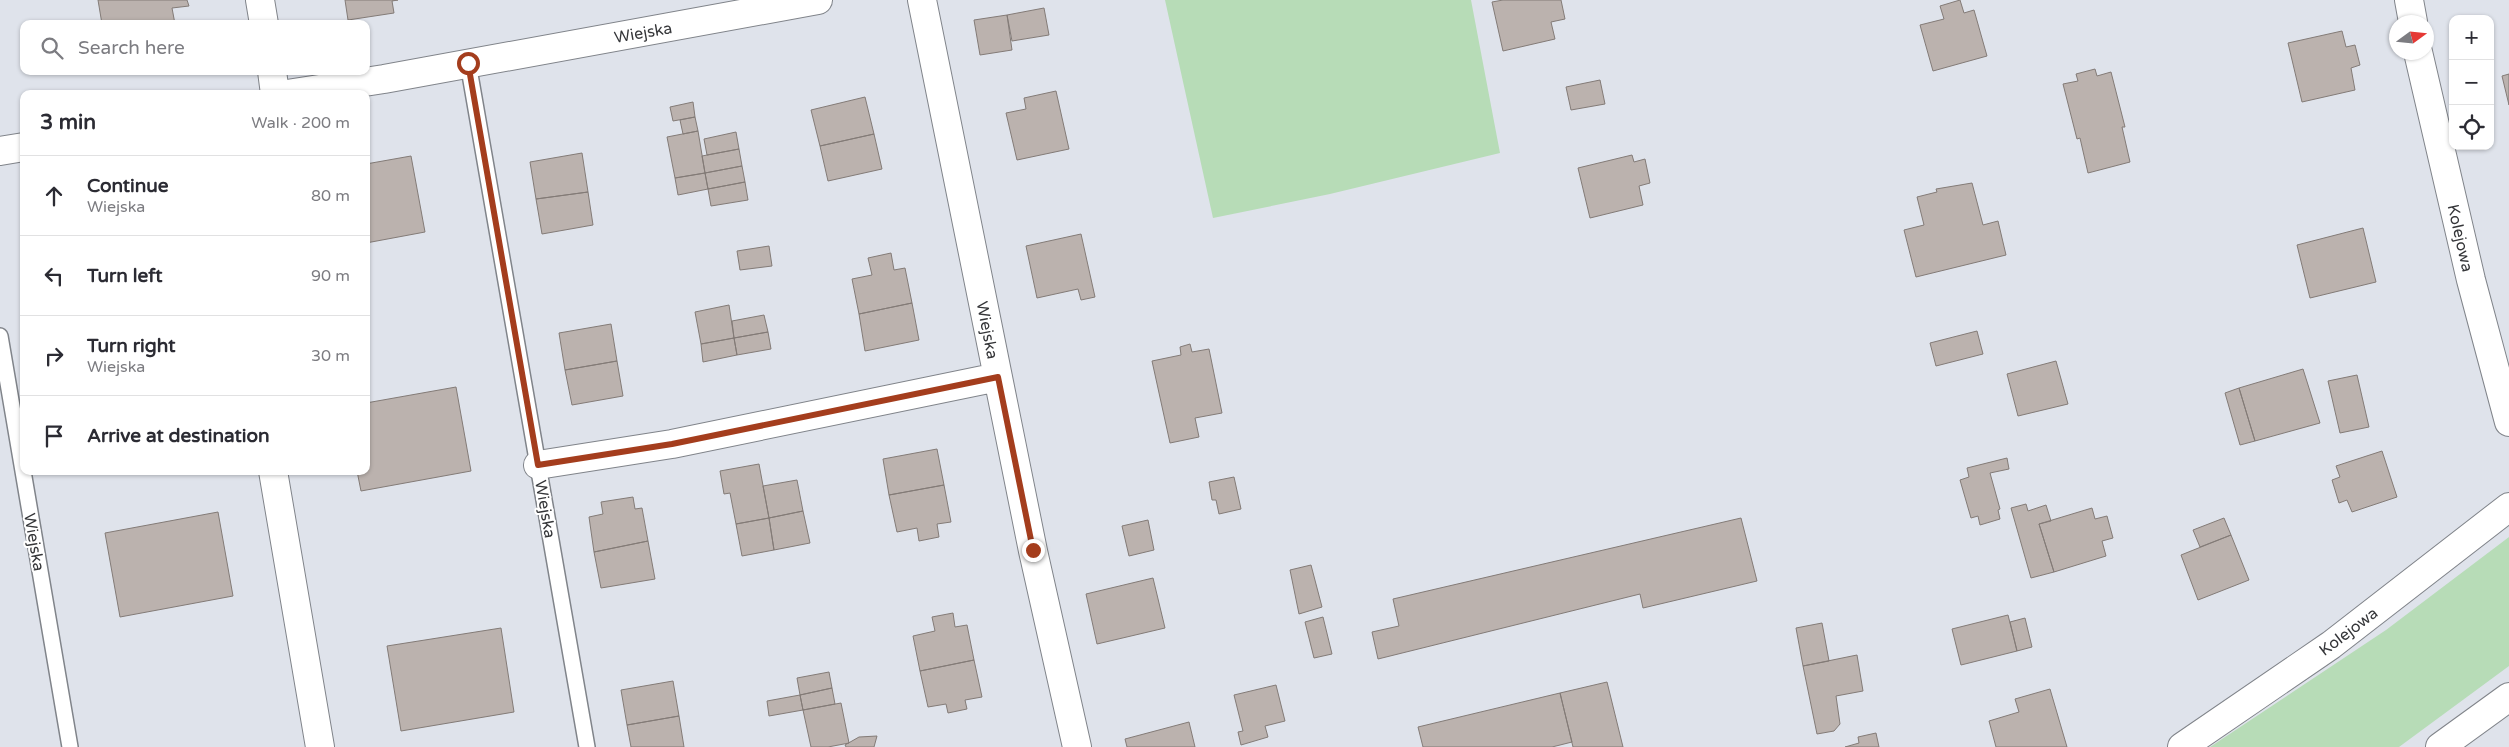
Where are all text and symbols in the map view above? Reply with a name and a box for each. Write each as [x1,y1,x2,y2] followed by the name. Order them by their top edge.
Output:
[2389,15,2434,60] north arrow
[2449,15,2494,150] map controls
[2449,15,2494,60] button: +
[613,18,674,48] street label: Wiejska
[20,20,370,75] search box
[38,34,66,62] icon: search
[78,37,185,59] text: Search here
[457,52,480,75] route start
[2449,60,2494,105] button: −
[2449,105,2494,150] button: locate
[40,110,96,135] text: 3 min
[251,113,350,133] text: Walk · 200 m
[87,175,169,197] text: Continue
[40,182,68,210] icon: ahead
[311,186,350,206] text: 80 m
[87,197,145,217] text: Wiejska
[2443,202,2478,274] street label: Kolejowa
[40,262,68,290] icon: left
[87,265,163,287] text: Turn left
[311,266,350,286] text: 90 m
[972,300,1002,361] street label: Wiejska
[87,335,175,357] text: Turn right
[40,342,68,370] icon: right
[311,346,350,366] text: 30 m
[87,357,145,377] text: Wiejska
[40,422,68,450] icon: arrive
[87,425,270,447] text: Arrive at destination
[530,479,560,540] street label: Wiejska
[19,512,49,573] street label: Wiejska
[1022,539,1045,562] route end
[2315,603,2382,660] street label: Kolejowa

